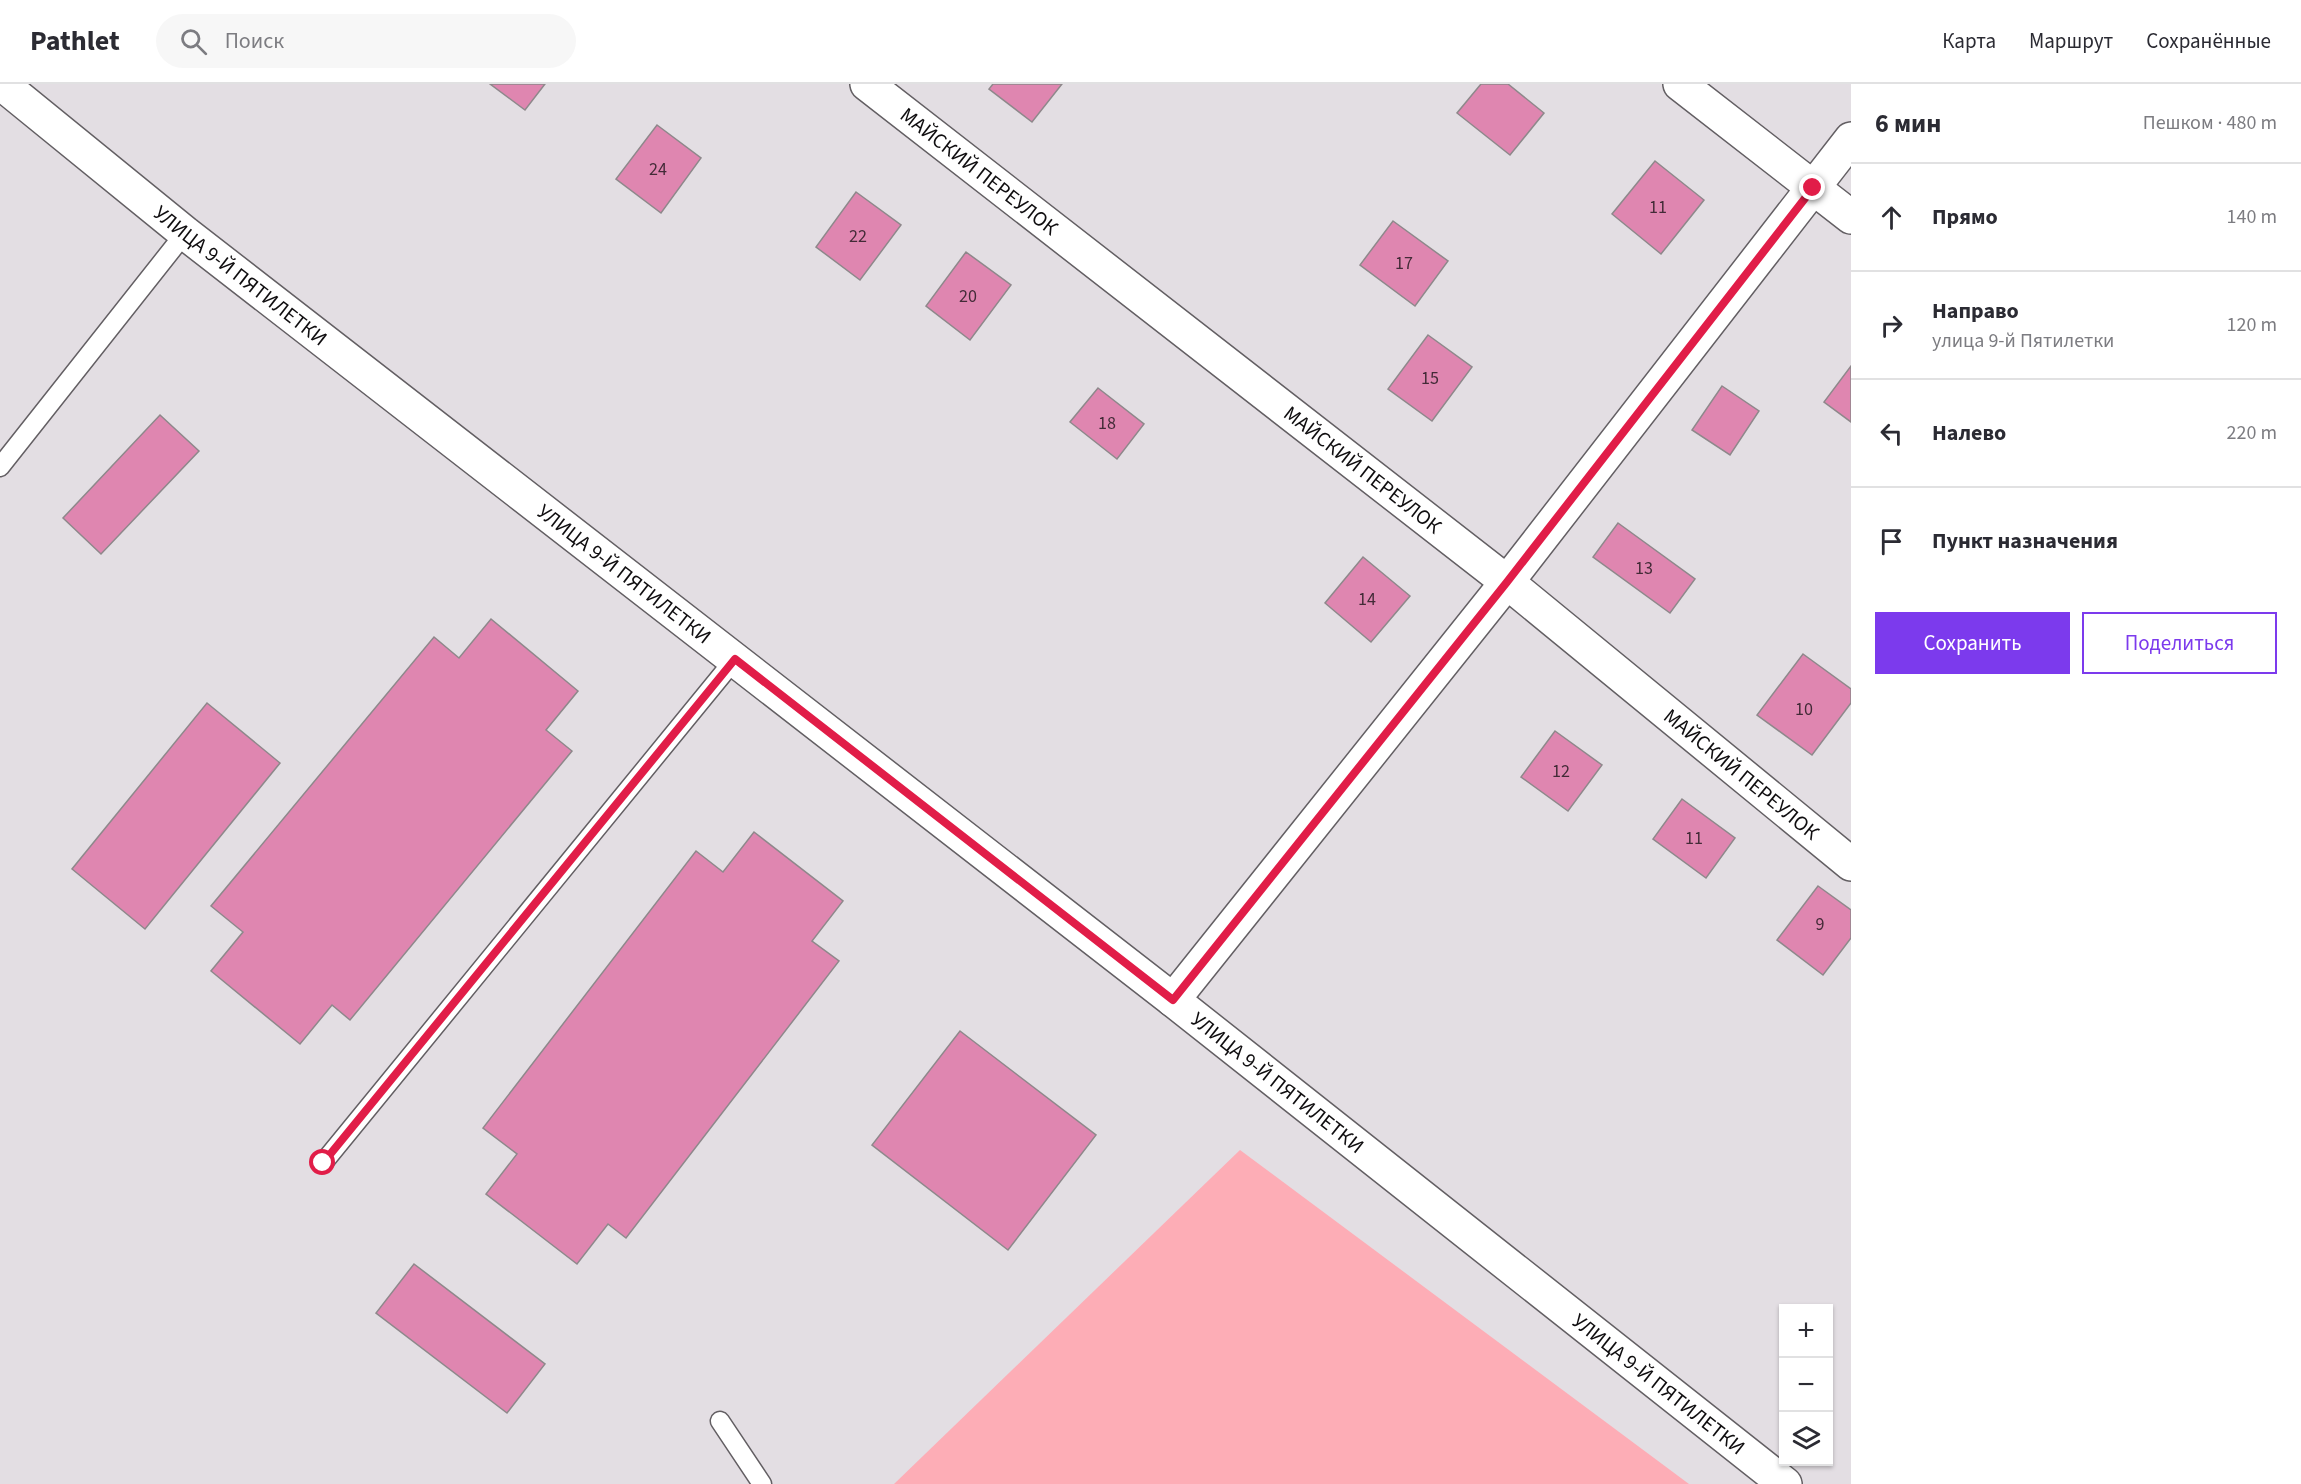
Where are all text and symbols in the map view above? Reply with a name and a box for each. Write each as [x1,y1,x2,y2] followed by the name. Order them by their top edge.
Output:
[156,14,576,68] search box
[30,21,120,61] text: Pathlet
[177,25,210,58] icon: search
[225,25,284,57] text: Поиск
[1942,26,1996,56] text: Карта
[2029,26,2113,56] text: Маршрут
[2146,26,2271,56] text: Сохранённые
[894,100,1065,243] street label: МАЙСКИЙ ПЕРЕУЛОК
[1875,105,1941,142] text: 6 мин
[2143,109,2277,137] text: Пешком · 480 m
[649,157,667,182] house number: 24
[1799,174,1825,200] route end
[1649,195,1667,220] house number: 11
[147,198,334,353] street label: УЛИЦА 9-Й ПЯТИЛЕТКИ
[1875,201,1908,234] icon: ahead
[1932,201,1998,233] text: Прямо
[2227,203,2277,231] text: 140 m
[849,224,867,249] house number: 22
[1395,251,1413,276] house number: 17
[959,284,977,309] house number: 20
[1932,295,2019,327] text: Направо
[1875,309,1908,342] icon: right
[2227,311,2277,339] text: 120 m
[1932,327,2114,355] text: улица 9-й Пятилетки
[1421,366,1439,391] house number: 15
[1277,399,1449,541] street label: МАЙСКИЙ ПЕРЕУЛОК
[1098,411,1116,436] house number: 18
[1875,417,1908,450] icon: left
[1932,417,2006,449] text: Налево
[2227,419,2277,447] text: 220 m
[531,497,718,651] street label: УЛИЦА 9-Й ПЯТИЛЕТКИ
[1875,525,1908,558] icon: arrive
[1932,525,2118,557] text: Пункт назначения
[1635,556,1653,581] house number: 13
[1358,587,1376,612] house number: 14
[1875,612,2070,674] button: Сохранить
[2082,612,2277,674] button: Поделиться
[1795,697,1813,722] house number: 10
[1657,701,1826,847] street label: МАЙСКИЙ ПЕРЕУЛОК
[1552,759,1570,784] house number: 12
[1685,826,1703,851] house number: 11
[1816,912,1825,937] house number: 9
[1185,1005,1370,1160] street label: УЛИЦА 9-Й ПЯТИЛЕТКИ
[309,1149,335,1175] route start
[1779,1304,1833,1466] map controls
[1779,1304,1833,1358] button: +
[1566,1306,1752,1462] street label: УЛИЦА 9-Й ПЯТИЛЕТКИ
[1779,1358,1833,1412] button: −
[1779,1412,1833,1466] button: layers

